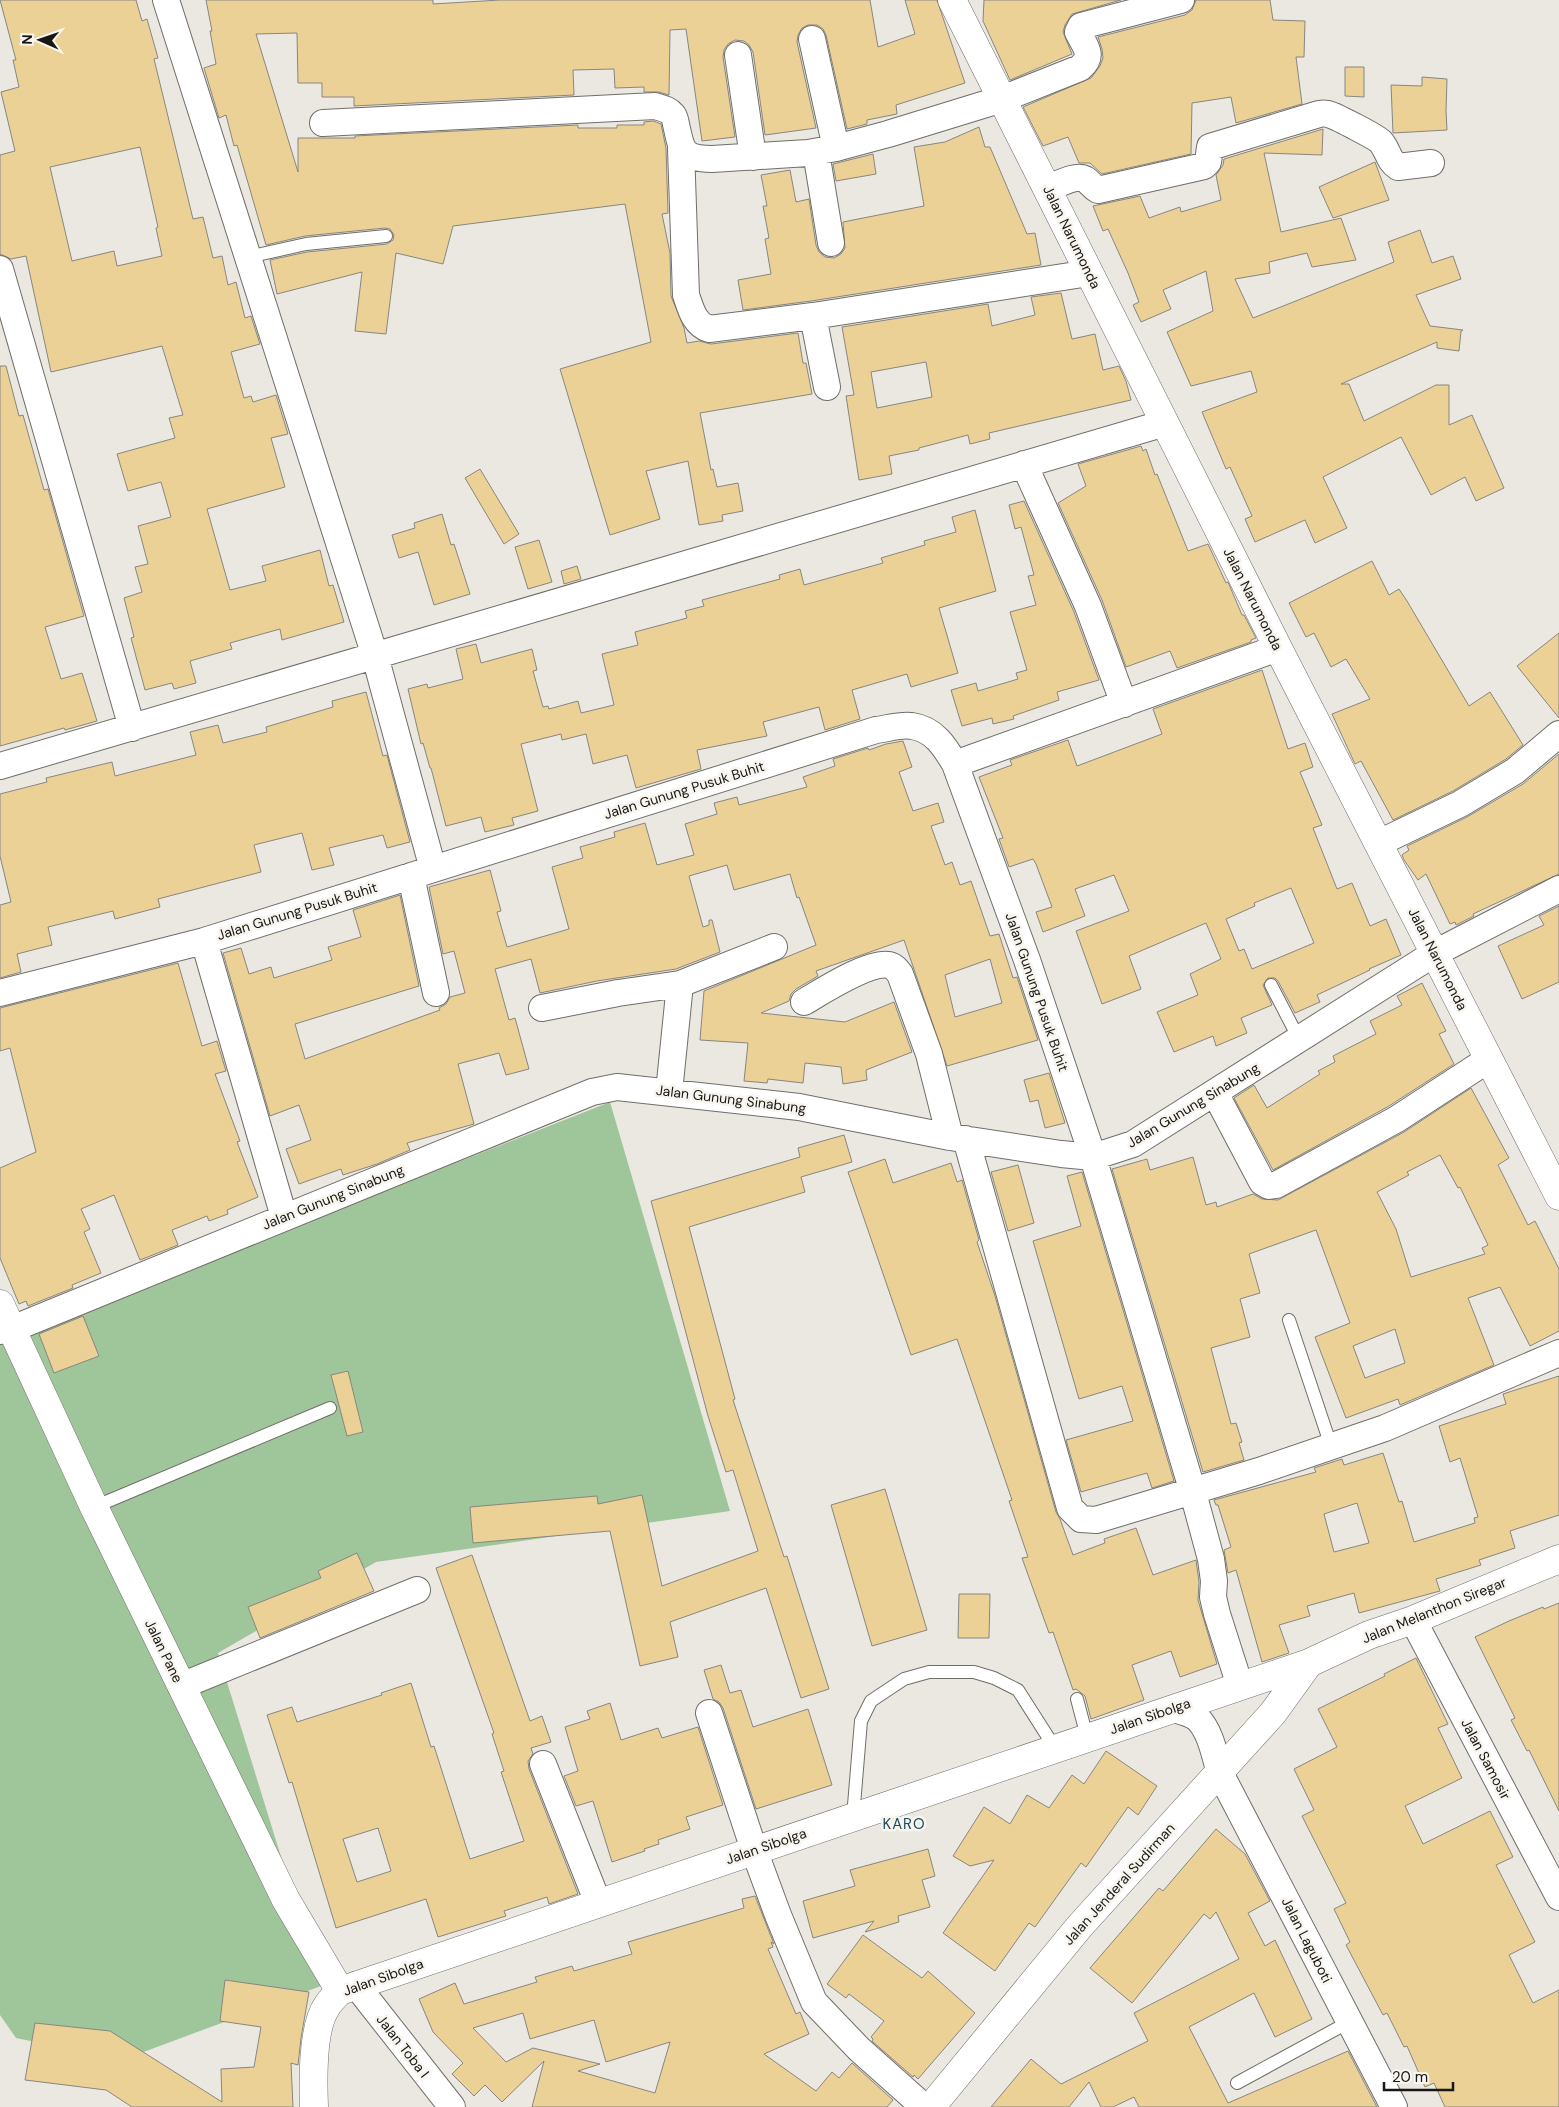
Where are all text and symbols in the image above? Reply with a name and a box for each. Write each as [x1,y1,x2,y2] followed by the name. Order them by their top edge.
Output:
[15,15,65,65] north arrow
[18,34,36,45] text: N
[1039,182,1105,292] street label: Jalan Narumonda
[1219,545,1287,653] street label: Jalan Narumonda
[602,757,766,823] street label: Jalan Gunung Pusuk Buhit
[215,878,379,944] street label: Jalan Gunung Pusuk Buhit
[1404,905,1472,1013] street label: Jalan Narumonda
[1001,910,1073,1074] street label: Jalan Gunung Pusuk Buhit
[1124,1058,1263,1152] street label: Jalan Gunung Sinabung
[655,1081,807,1117] street label: Jalan Gunung Sinabung
[260,1160,407,1234] street label: Jalan Gunung Sinabung
[1359,1573,1509,1647] street label: Jalan Melanthon Siregar
[141,1616,187,1686] street label: Jalan Pane
[1107,1694,1193,1738] street label: Jalan Sibolga
[1457,1715,1515,1803] street label: Jalan Samosir
[882,1814,926,1834] district label: KARO
[1059,1819,1179,1949] street label: Jalan Jenderal Sudirman
[723,1824,809,1868] street label: Jalan Sibolga
[1278,1894,1336,1986] street label: Jalan Laguboti
[340,1954,426,2000] street label: Jalan Sibolga
[373,2011,433,2081] street label: Jalan Toba I
[1384,2060,1453,2092] scale bar
[1392,2067,1428,2087] text: 20 m

